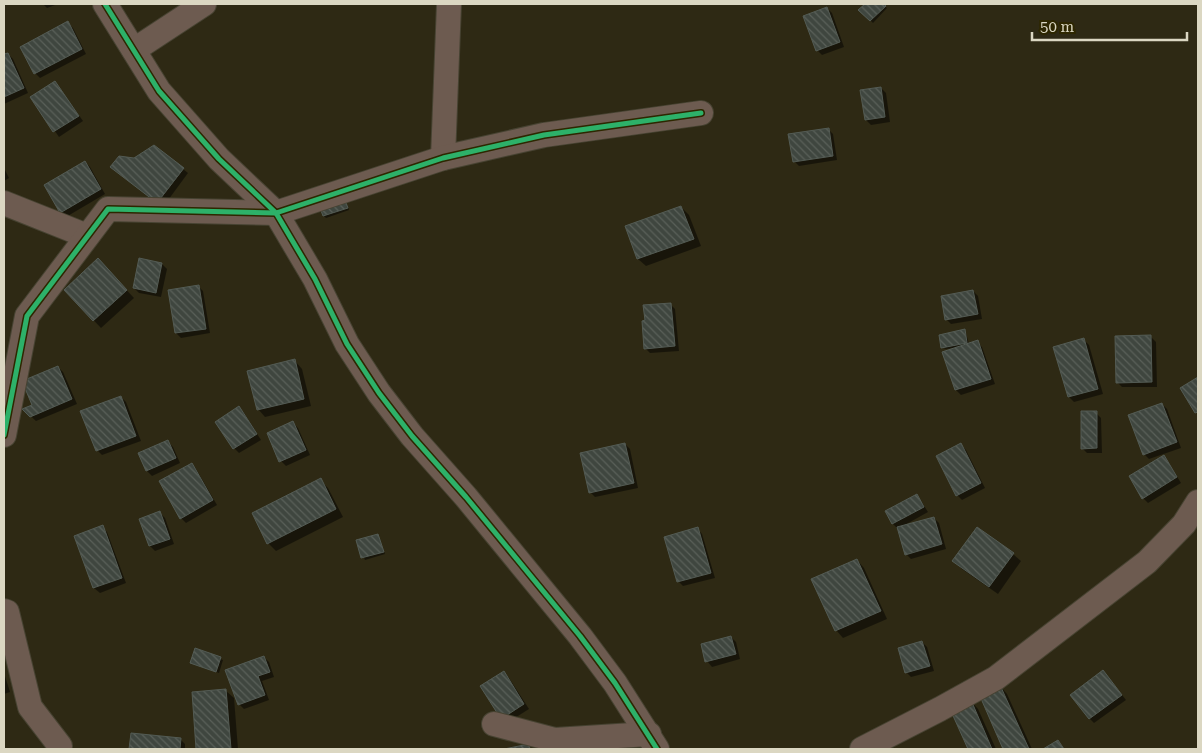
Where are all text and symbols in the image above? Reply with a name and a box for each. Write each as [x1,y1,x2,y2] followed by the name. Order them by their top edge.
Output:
[1032,10,1187,42] scale bar
[1040,18,1075,36] text: 50 m

